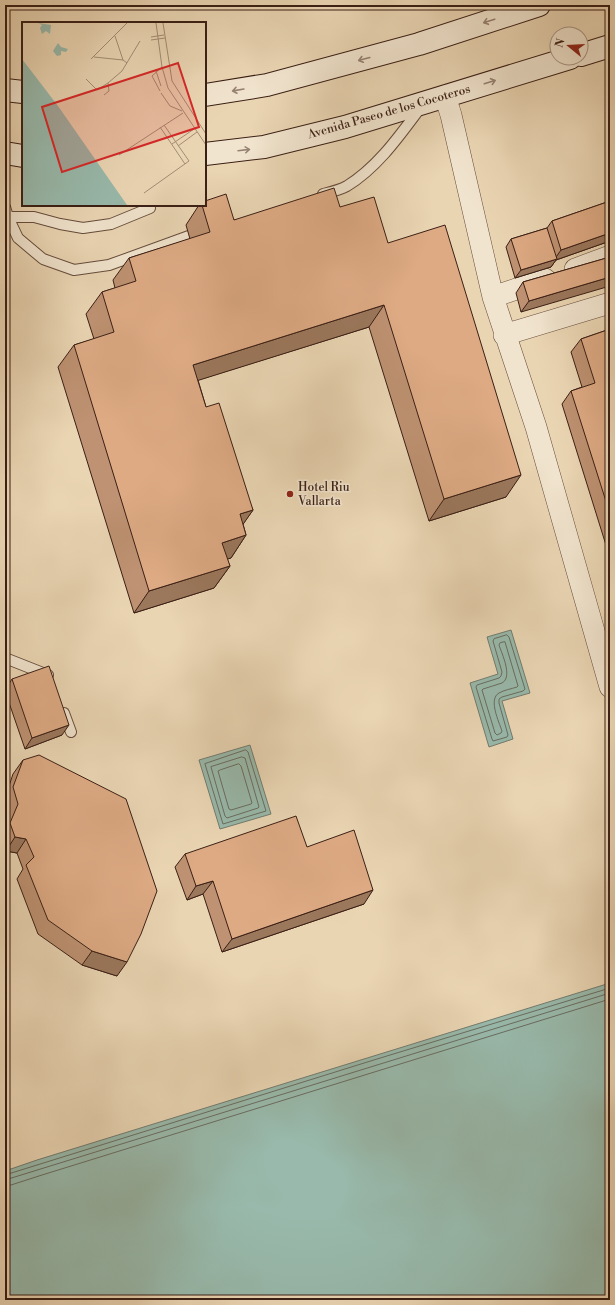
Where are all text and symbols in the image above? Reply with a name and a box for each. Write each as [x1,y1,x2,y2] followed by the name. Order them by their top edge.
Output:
[483,18,496,25] one-way arrow
[22,22,206,206] inset map
[549,26,589,66] north arrow
[552,37,569,50] text: N
[358,55,371,63] one-way arrow
[484,78,497,85] one-way arrow
[305,82,472,143] street label: Avenida Paseo de los Cocoteros
[232,86,245,94] one-way arrow
[237,146,250,153] one-way arrow
[297,480,350,509] place label: Hotel Riu Vallarta
[285,489,295,499] marker: Hotel Riu Vallarta

